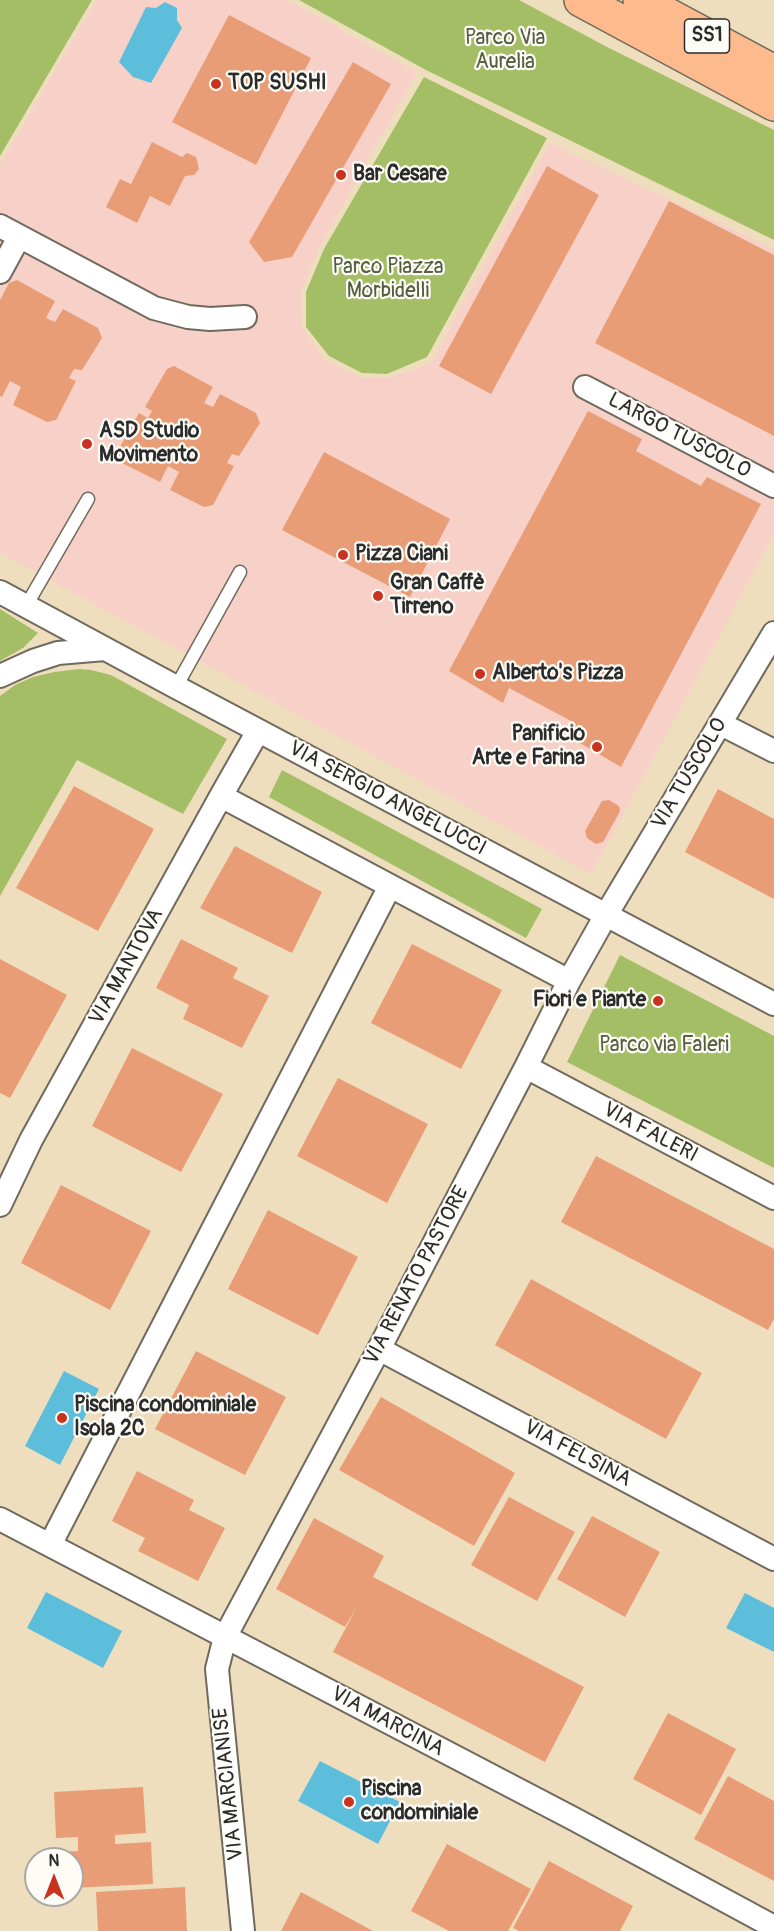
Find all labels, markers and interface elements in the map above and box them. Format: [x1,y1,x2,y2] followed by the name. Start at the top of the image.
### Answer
[684,19,730,53] road number: SS1
[465,26,545,76] park label: Parco Via Aurelia
[228,71,327,97] place label: TOP SUSHI
[209,77,223,91] marker: TOP SUSHI
[353,162,447,188] place label: Bar Cesare
[334,168,348,182] marker: Bar Cesare
[332,255,444,305] park label: Parco Piazza Morbidelli
[603,388,755,484] street label: LARGO TUSCOLO
[99,419,199,469] place label: ASD Studio Movimento
[80,437,94,451] marker: ASD Studio Movimento
[355,542,448,568] place label: Pizza Ciani
[336,548,350,562] marker: Pizza Ciani
[390,571,485,621] place label: Gran Caffè Tirreno
[371,589,385,603] marker: Gran Caffè Tirreno
[492,661,624,687] place label: Alberto's Pizza
[473,667,487,681] marker: Alberto's Pizza
[647,714,733,834] street label: VIA TUSCOLO
[472,722,585,772] place label: Panificio Arte e Farina
[284,736,490,862] street label: VIA SERGIO ANGELUCCI
[590,740,604,754] marker: Panificio Arte e Farina
[85,904,169,1030] street label: VIA MANTOVA
[533,988,646,1014] place label: Fiori e Piante
[651,994,665,1008] marker: Fiori e Piante
[599,1033,729,1059] park label: Parco via Faleri
[598,1098,702,1168] street label: VIA FALERI
[359,1182,475,1370] street label: VIA RENATO PASTORE
[74,1393,256,1443] place label: Piscina condominiale Isola 2C
[55,1411,69,1425] marker: Piscina condominiale Isola 2C
[519,1415,635,1493] street label: VIA FELSINA
[326,1682,448,1762] street label: VIA MARCINA
[208,1706,250,1862] street label: VIA MARCIANISE
[361,1777,478,1827] place label: Piscina condominiale
[342,1795,356,1809] marker: Piscina condominiale
[24,1847,84,1907] north arrow
[49,1851,59,1871] text: N

